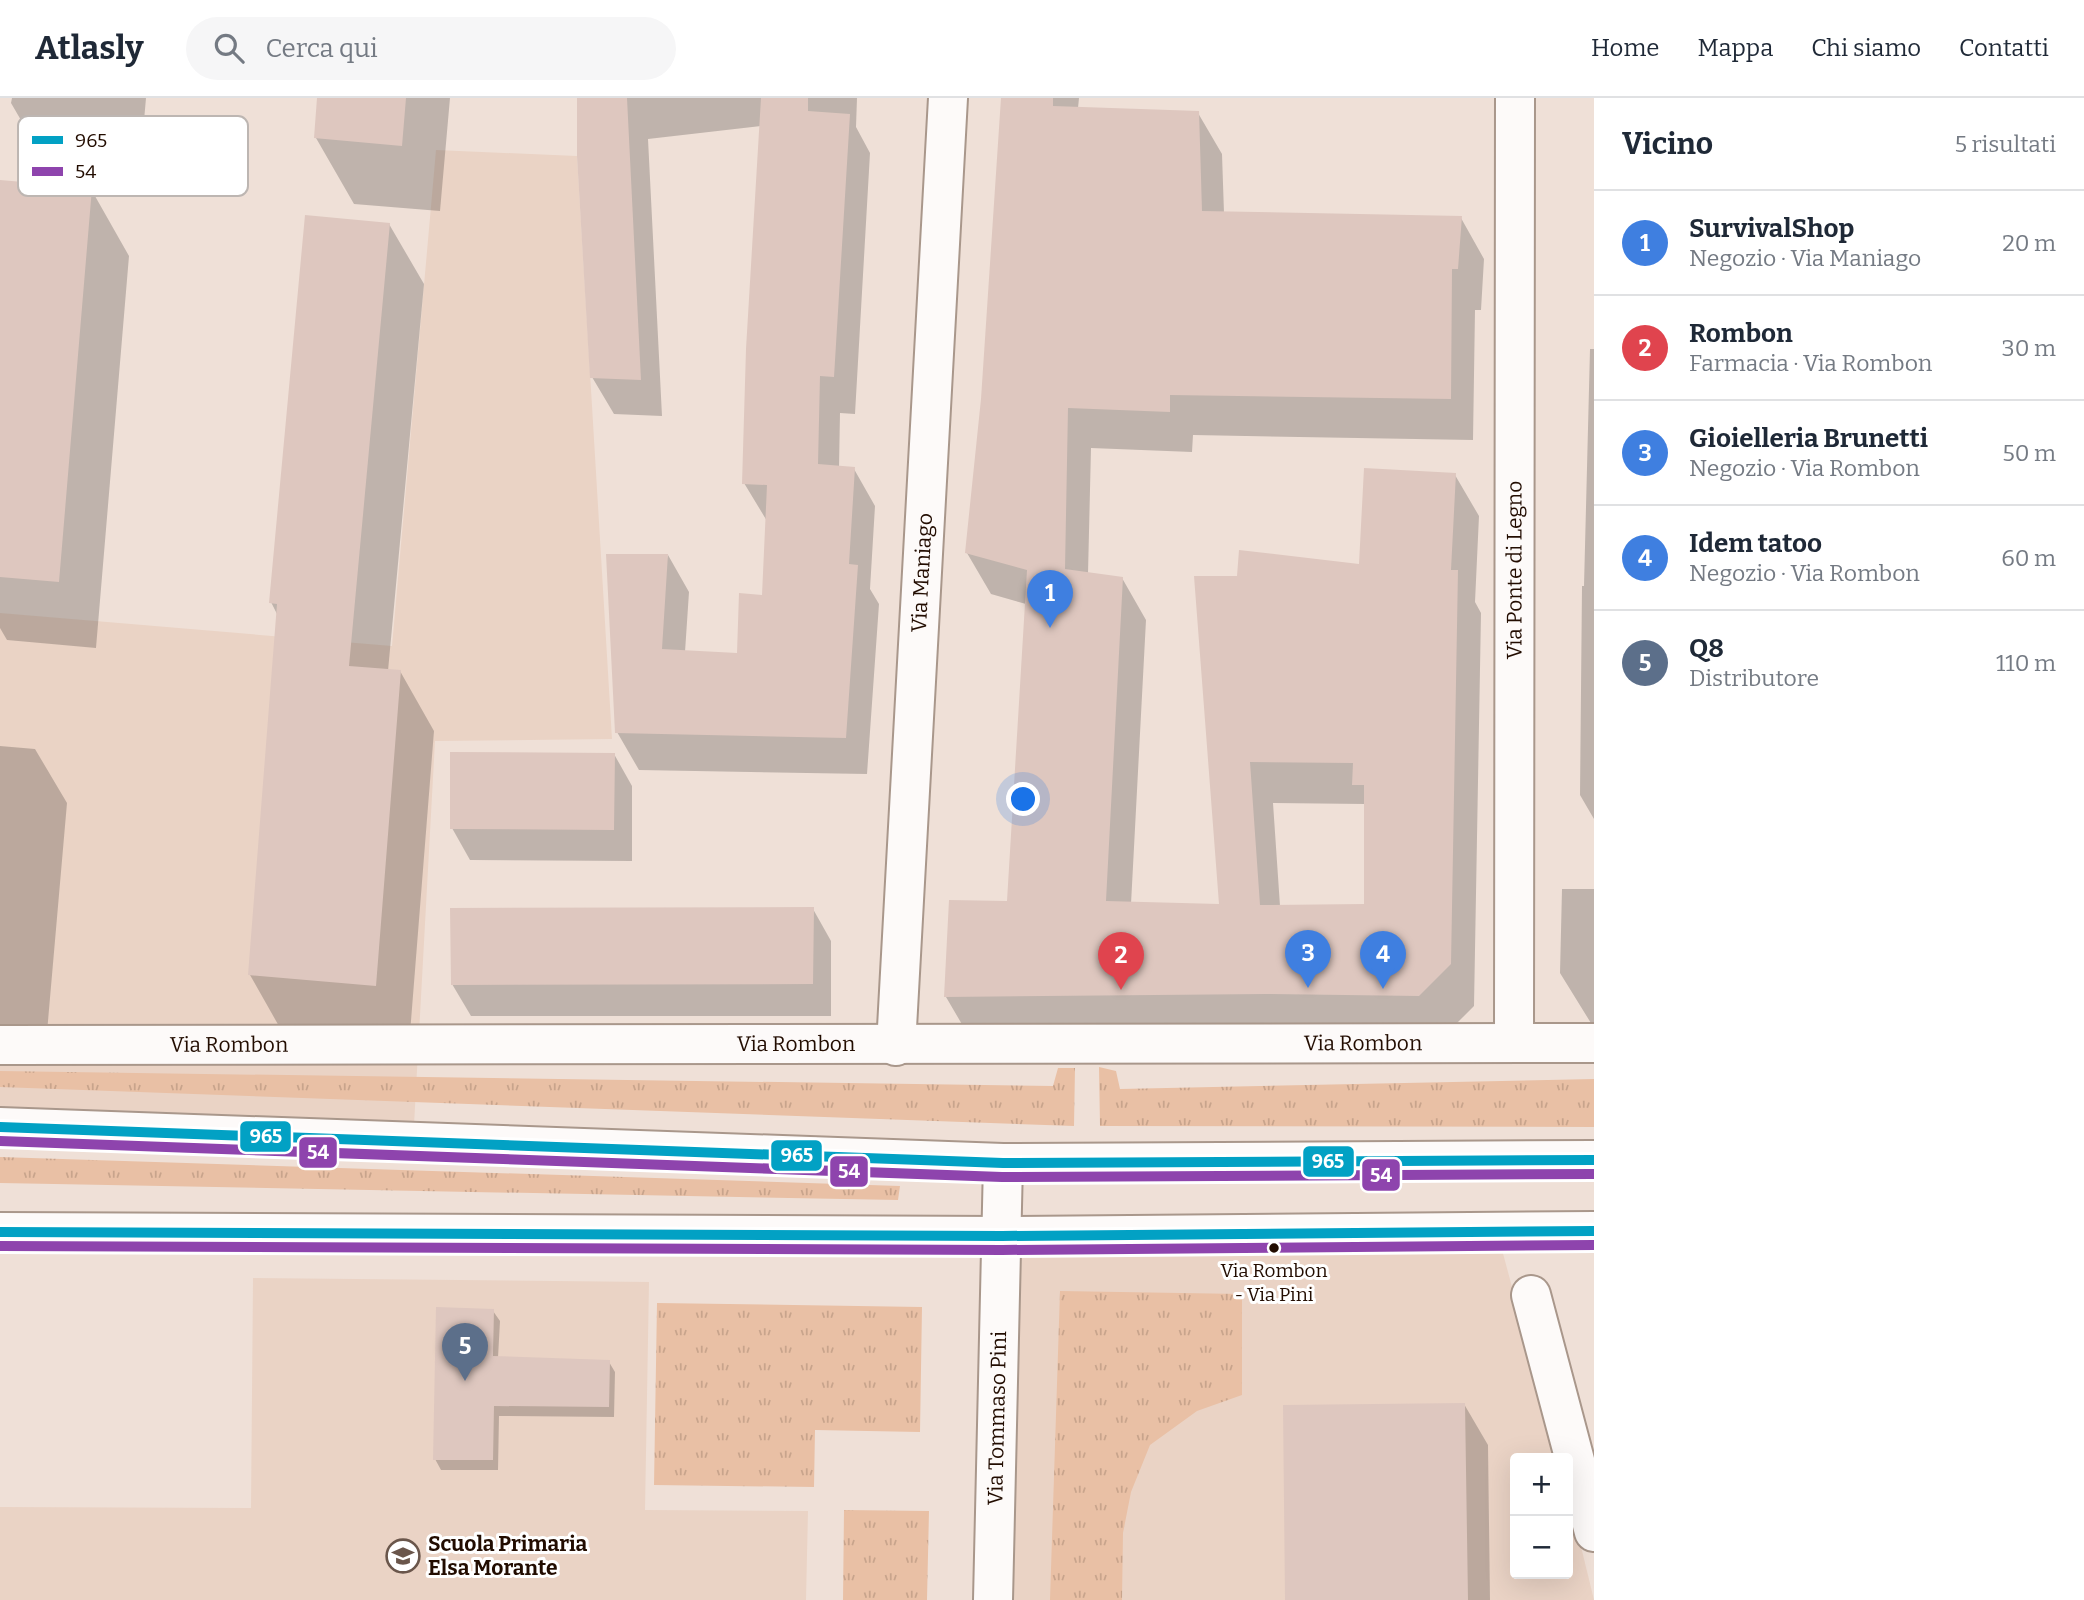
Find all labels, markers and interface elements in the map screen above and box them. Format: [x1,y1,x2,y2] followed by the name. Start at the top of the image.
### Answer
[186,17,676,80] search box
[35,28,144,68] text: Atlasly
[210,29,248,67] icon: search
[266,33,378,64] text: Cerca qui
[1591,34,1659,62] text: Home
[1697,34,1773,62] text: Mappa
[1811,34,1921,62] text: Chi siamo
[1959,34,2049,62] text: Contatti
[18,116,248,196] legend
[1622,126,1713,162] text: Vicino
[75,129,107,152] text: 965
[1955,130,2056,158] text: 5 risultati
[75,160,96,183] text: 54
[1689,213,1854,244] text: SurvivalShop
[1640,229,1650,257] text: 1
[2002,229,2056,257] text: 20 m
[1689,244,1921,272] text: Negozio · Via Maniago
[1689,318,1793,349] text: Rombon
[1639,334,1651,362] text: 2
[2002,334,2056,362] text: 30 m
[1689,349,1932,377] text: Farmacia · Via Rombon
[1689,423,1928,454] text: Gioielleria Brunetti
[1638,439,1652,467] text: 3
[2002,439,2056,467] text: 50 m
[1689,454,1920,482] text: Negozio · Via Rombon
[1501,481,1528,659] street label: Via Ponte di Legno
[906,512,938,633] street label: Via Maniago
[1689,528,1822,559] text: Idem tatoo
[1638,544,1652,572] text: 4
[2001,544,2056,572] text: 60 m
[1689,559,1920,587] text: Negozio · Via Rombon
[1027,570,1073,628] pin: 1
[1689,633,1724,664] text: Q8
[1639,649,1651,677] text: 5
[1996,649,2056,677] text: 110 m
[1689,664,1819,692] text: Distributore
[1006,782,1040,816] your location
[1285,930,1331,988] pin: 3
[1360,931,1406,989] pin: 4
[1098,932,1144,990] pin: 2
[1304,1030,1422,1056] street label: Via Rombon
[737,1031,855,1057] street label: Via Rombon
[170,1032,288,1058] street label: Via Rombon
[239,1120,292,1153] line badge: 965
[250,1125,282,1148] text: 965
[298,1136,338,1169] line badge: 54
[770,1139,823,1172] line badge: 965
[307,1141,329,1164] text: 54
[781,1144,813,1167] text: 965
[1302,1145,1355,1178] line badge: 965
[1312,1150,1344,1173] text: 965
[829,1155,869,1188] line badge: 54
[1361,1158,1401,1192] line badge: 54
[838,1160,860,1183] text: 54
[1370,1164,1392,1187] text: 54
[1267,1241,1281,1255] marker: Via Rombon - Via Pini
[1220,1259,1328,1306] place label: Via Rombon - Via Pini
[442,1323,488,1381] pin: 5
[982,1330,1012,1506] street label: Via Tommaso Pini
[1510,1453,1573,1579] map controls
[1510,1453,1573,1516] button: +
[1510,1516,1573,1579] button: −
[428,1531,588,1581] place label: Scuola Primaria Elsa Morante
[384,1537,422,1575] school or university icon: Scuola Primaria Elsa Morante

